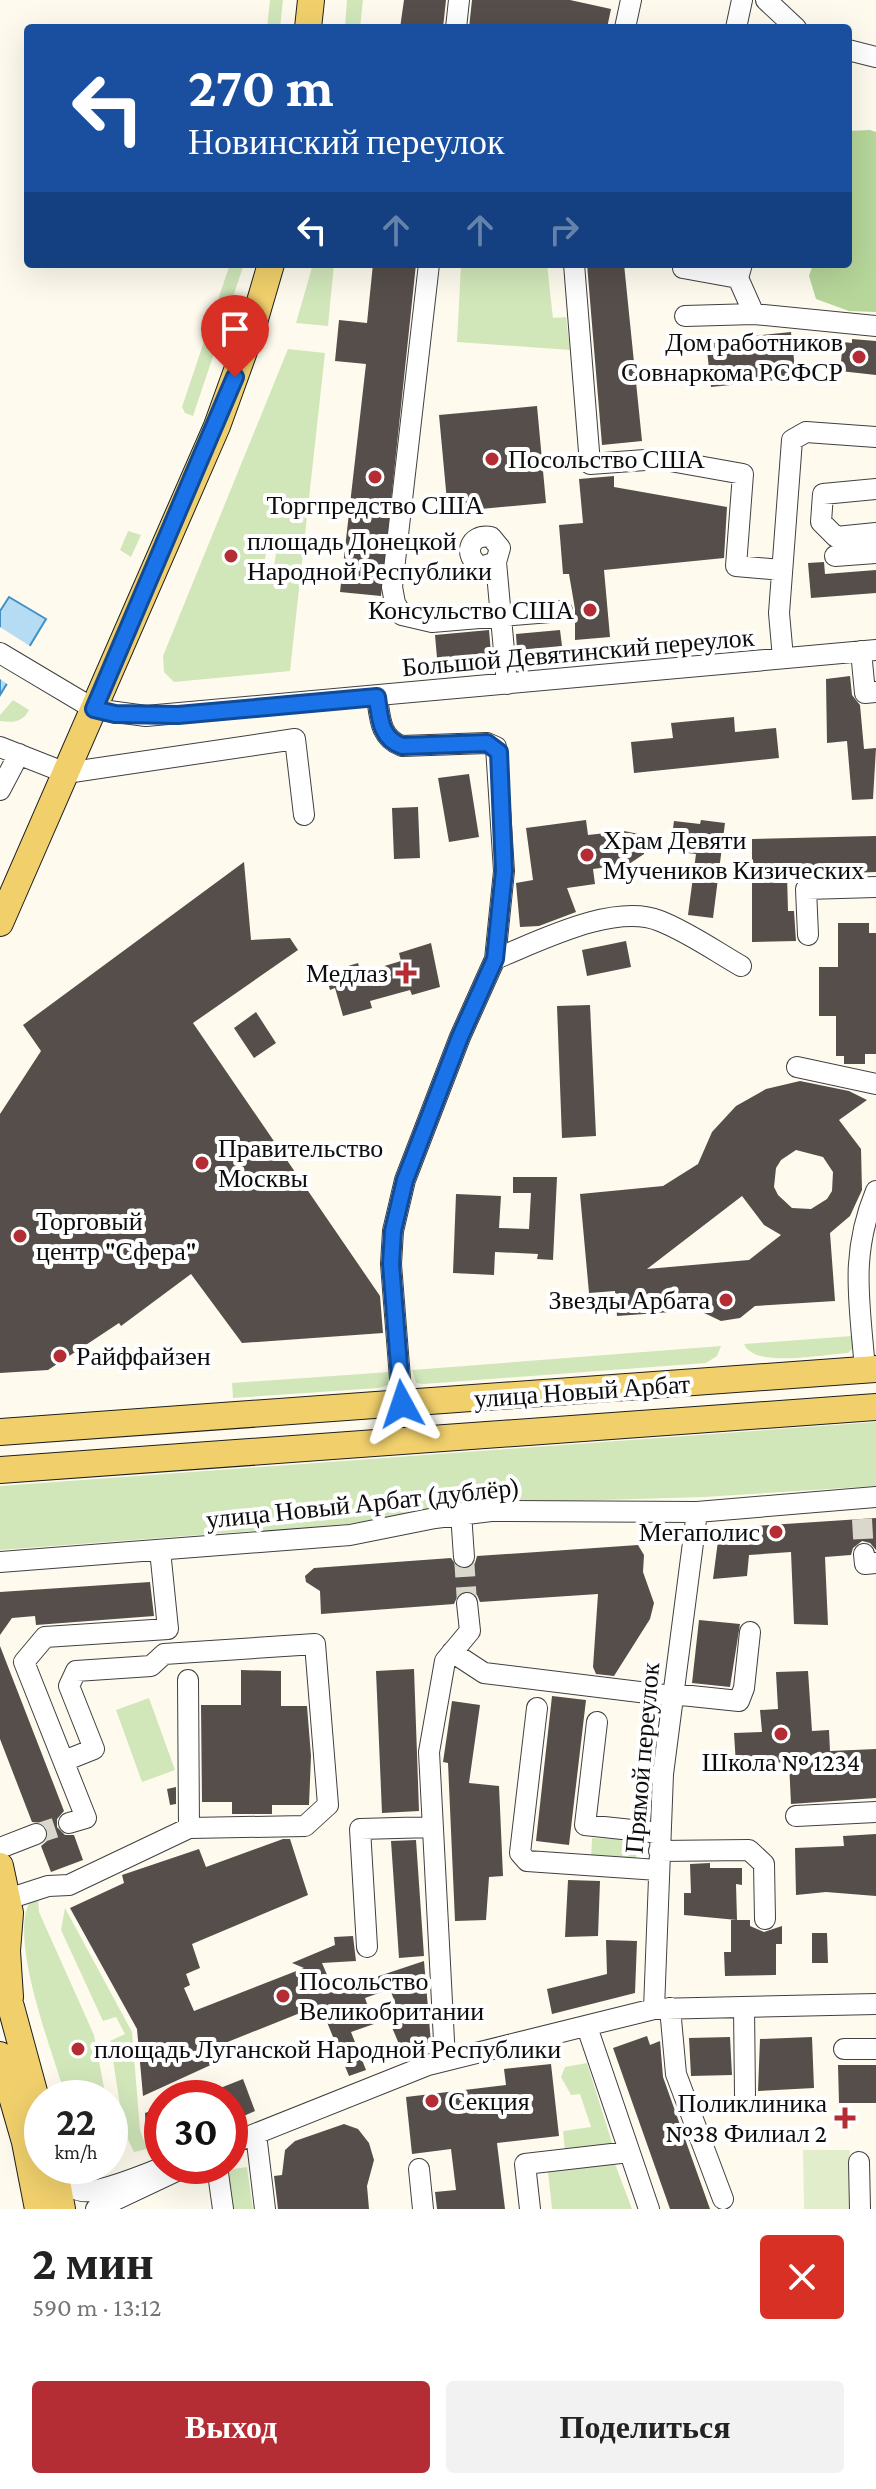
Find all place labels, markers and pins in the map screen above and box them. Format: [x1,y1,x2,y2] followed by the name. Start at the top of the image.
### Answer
[201,295,269,377] pin
[621,328,843,387] place label: Дом работников Совнаркома РСФСР
[850,348,868,366] marker: Дом работников Совнаркома РСФСР
[508,445,705,474] place label: Посольство США
[483,450,501,468] marker: Посольство США
[366,468,384,486] marker: Торгпредство США
[266,491,484,520] place label: Торгпредство США
[247,527,492,586] place label: площадь Донецкой Народной Республики
[222,547,240,565] marker: площадь Донецкой Народной Республики
[368,596,574,625] place label: Консульство США
[581,601,599,619] marker: Консульство США
[603,826,864,885] place label: Храм Девяти Мучеников Кизических
[578,846,596,864] marker: Храм Девяти Мучеников Кизических
[306,959,388,988] place label: Медлаз
[395,962,417,984] marker: Медлаз
[218,1134,383,1193] place label: Правительство Москвы
[193,1154,211,1172] marker: Правительство Москвы
[36,1207,196,1266] place label: Торговый центр "Сфера"
[11,1227,29,1245] marker: Торговый центр "Сфера"
[549,1286,710,1315] place label: Звезды Арбата
[717,1291,735,1309] marker: Звезды Арбата
[76,1342,211,1371] place label: Райффайзен
[51,1347,69,1365] marker: Райффайзен
[639,1518,760,1547] place label: Мегаполис
[767,1523,785,1541] marker: Мегаполис
[772,1725,790,1743] marker: Школа № 1234
[702,1748,860,1777] place label: Школа № 1234
[299,1967,484,2026] place label: Посольство Великобритании
[274,1987,292,2005] marker: Посольство Великобритании
[94,2035,561,2064] place label: площадь Луганской Народной Республики
[69,2040,87,2058] marker: площадь Луганской Народной Республики
[448,2087,530,2116] place label: Секция
[666,2089,827,2148] place label: Поликлиника №38 Филиал 2
[423,2092,441,2110] marker: Секция
[834,2107,856,2129] marker: Поликлиника №38 Филиал 2

